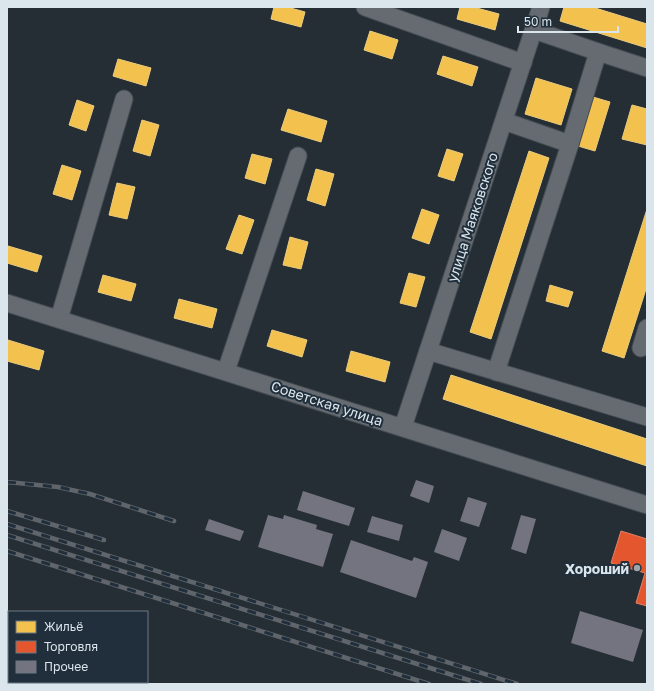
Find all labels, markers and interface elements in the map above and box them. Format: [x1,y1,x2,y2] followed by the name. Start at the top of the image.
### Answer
[518,8,618,34] scale bar
[524,14,552,29] text: 50 m
[443,150,501,284] street label: улица Маяковского
[269,377,385,429] street label: Советская улица
[565,560,629,577] place label: Хороший
[632,563,642,573] marker: Хороший
[8,611,148,683] legend
[44,619,83,634] text: Жильё
[44,639,98,654] text: Торговля
[44,659,88,674] text: Прочее

